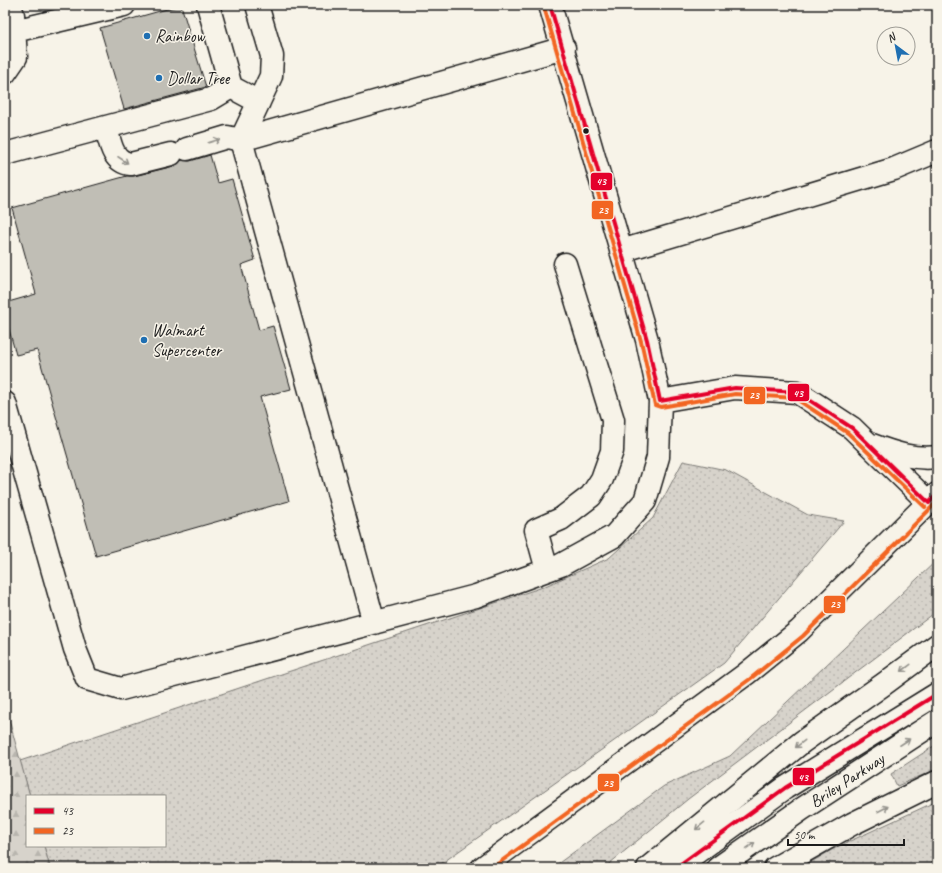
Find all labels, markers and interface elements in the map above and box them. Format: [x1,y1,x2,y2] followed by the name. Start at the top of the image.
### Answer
[155,26,206,47] place label: Rainbow
[876,26,916,66] north arrow
[884,29,899,45] text: N
[142,31,152,41] marker: Rainbow
[167,68,231,89] place label: Dollar Tree
[154,73,164,83] marker: Dollar Tree
[581,126,591,136] unlabelled marker
[207,137,220,144] one-way arrow
[117,156,128,164] one-way arrow
[590,172,613,191] line badge: 43
[596,174,607,188] text: 43
[591,200,614,220] line badge: 23
[598,203,609,217] text: 23
[152,320,223,361] place label: Walmart Supercenter
[139,335,149,345] marker: Walmart Supercenter
[787,383,810,402] line badge: 43
[743,386,766,405] line badge: 23
[793,386,804,400] text: 43
[749,388,760,402] text: 23
[823,595,846,614] line badge: 23
[830,597,841,611] text: 23
[900,664,911,672] one-way arrow
[899,738,910,746] one-way arrow
[795,739,806,748] one-way arrow
[805,747,889,812] street label: Briley Parkway
[792,767,815,786] line badge: 43
[798,770,809,784] text: 43
[597,773,620,792] line badge: 23
[603,776,614,790] text: 23
[26,795,166,847] legend
[62,803,74,819] text: 43
[877,804,889,812] one-way arrow
[788,821,904,847] scale bar
[694,822,705,831] one-way arrow
[62,823,74,839] text: 23
[794,827,816,843] text: 50 m
[745,841,756,850] one-way arrow

